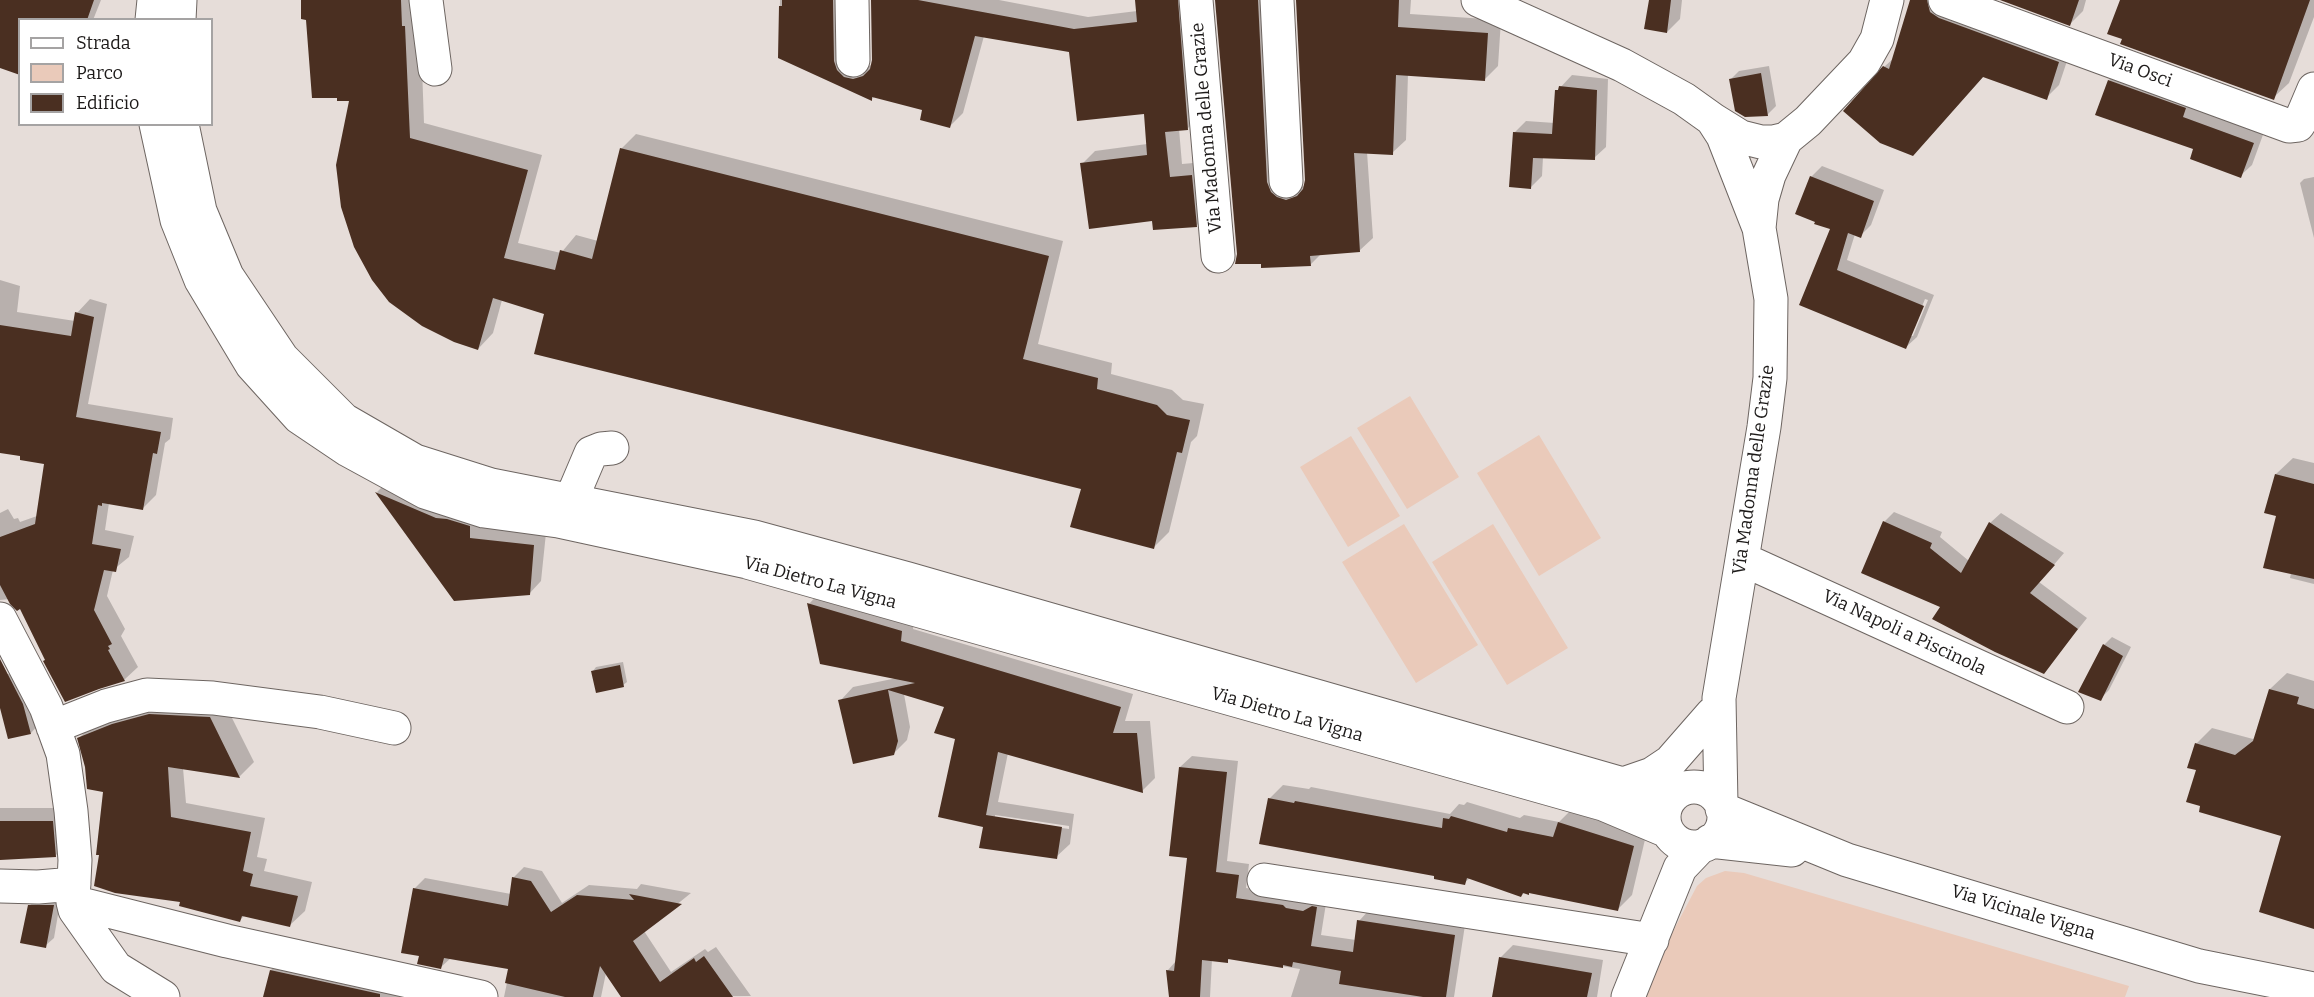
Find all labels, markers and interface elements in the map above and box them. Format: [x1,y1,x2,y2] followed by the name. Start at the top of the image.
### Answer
[18,18,213,126] legend
[1187,22,1227,234] street label: Via Madonna delle Grazie
[76,32,131,54] text: Strada
[2105,49,2175,93] street label: Via Osci
[76,62,123,84] text: Parco
[76,92,139,114] text: Edificio
[1729,364,1779,576] street label: Via Madonna delle Grazie
[741,552,899,614] street label: Via Dietro La Vigna
[1819,586,1989,680] street label: Via Napoli a Piscinola
[1208,683,1366,747] street label: Via Dietro La Vigna
[1948,881,2098,945] street label: Via Vicinale Vigna

